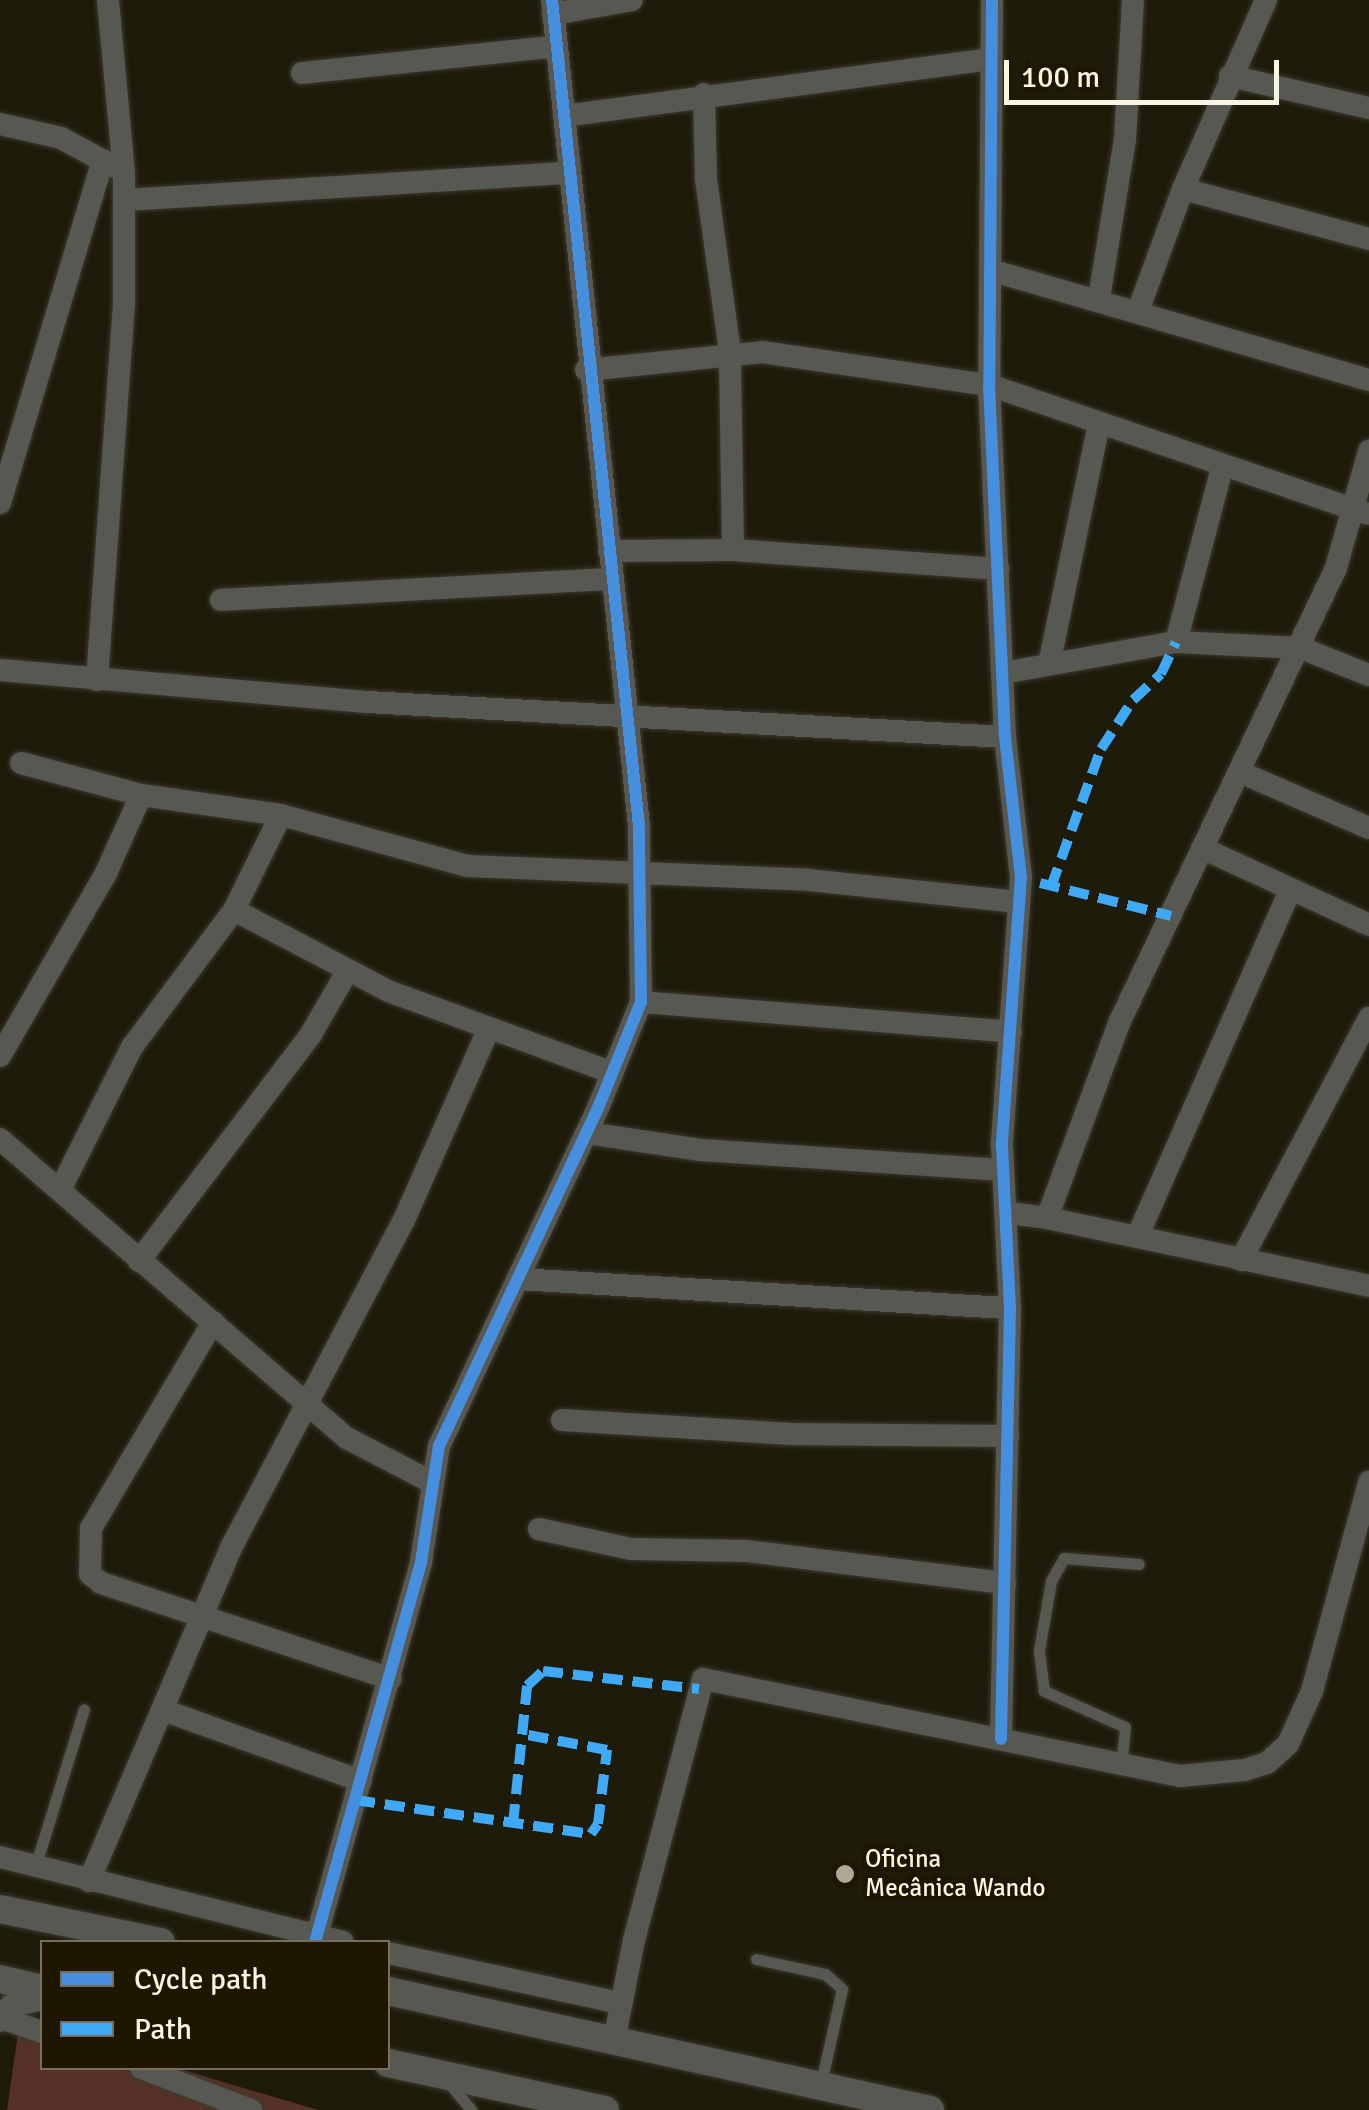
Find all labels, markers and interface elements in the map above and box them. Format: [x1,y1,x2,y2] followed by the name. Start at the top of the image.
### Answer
[1009,40,1284,102] scale bar
[1021,59,1100,96] text: 100 m
[865,1845,1045,1904] place label: Oficina Mecânica Wando
[834,1863,856,1885] marker: Oficina Mecânica Wando
[40,1940,390,2070] legend
[134,1961,268,1998] text: Cycle path
[134,2011,192,2048] text: Path

